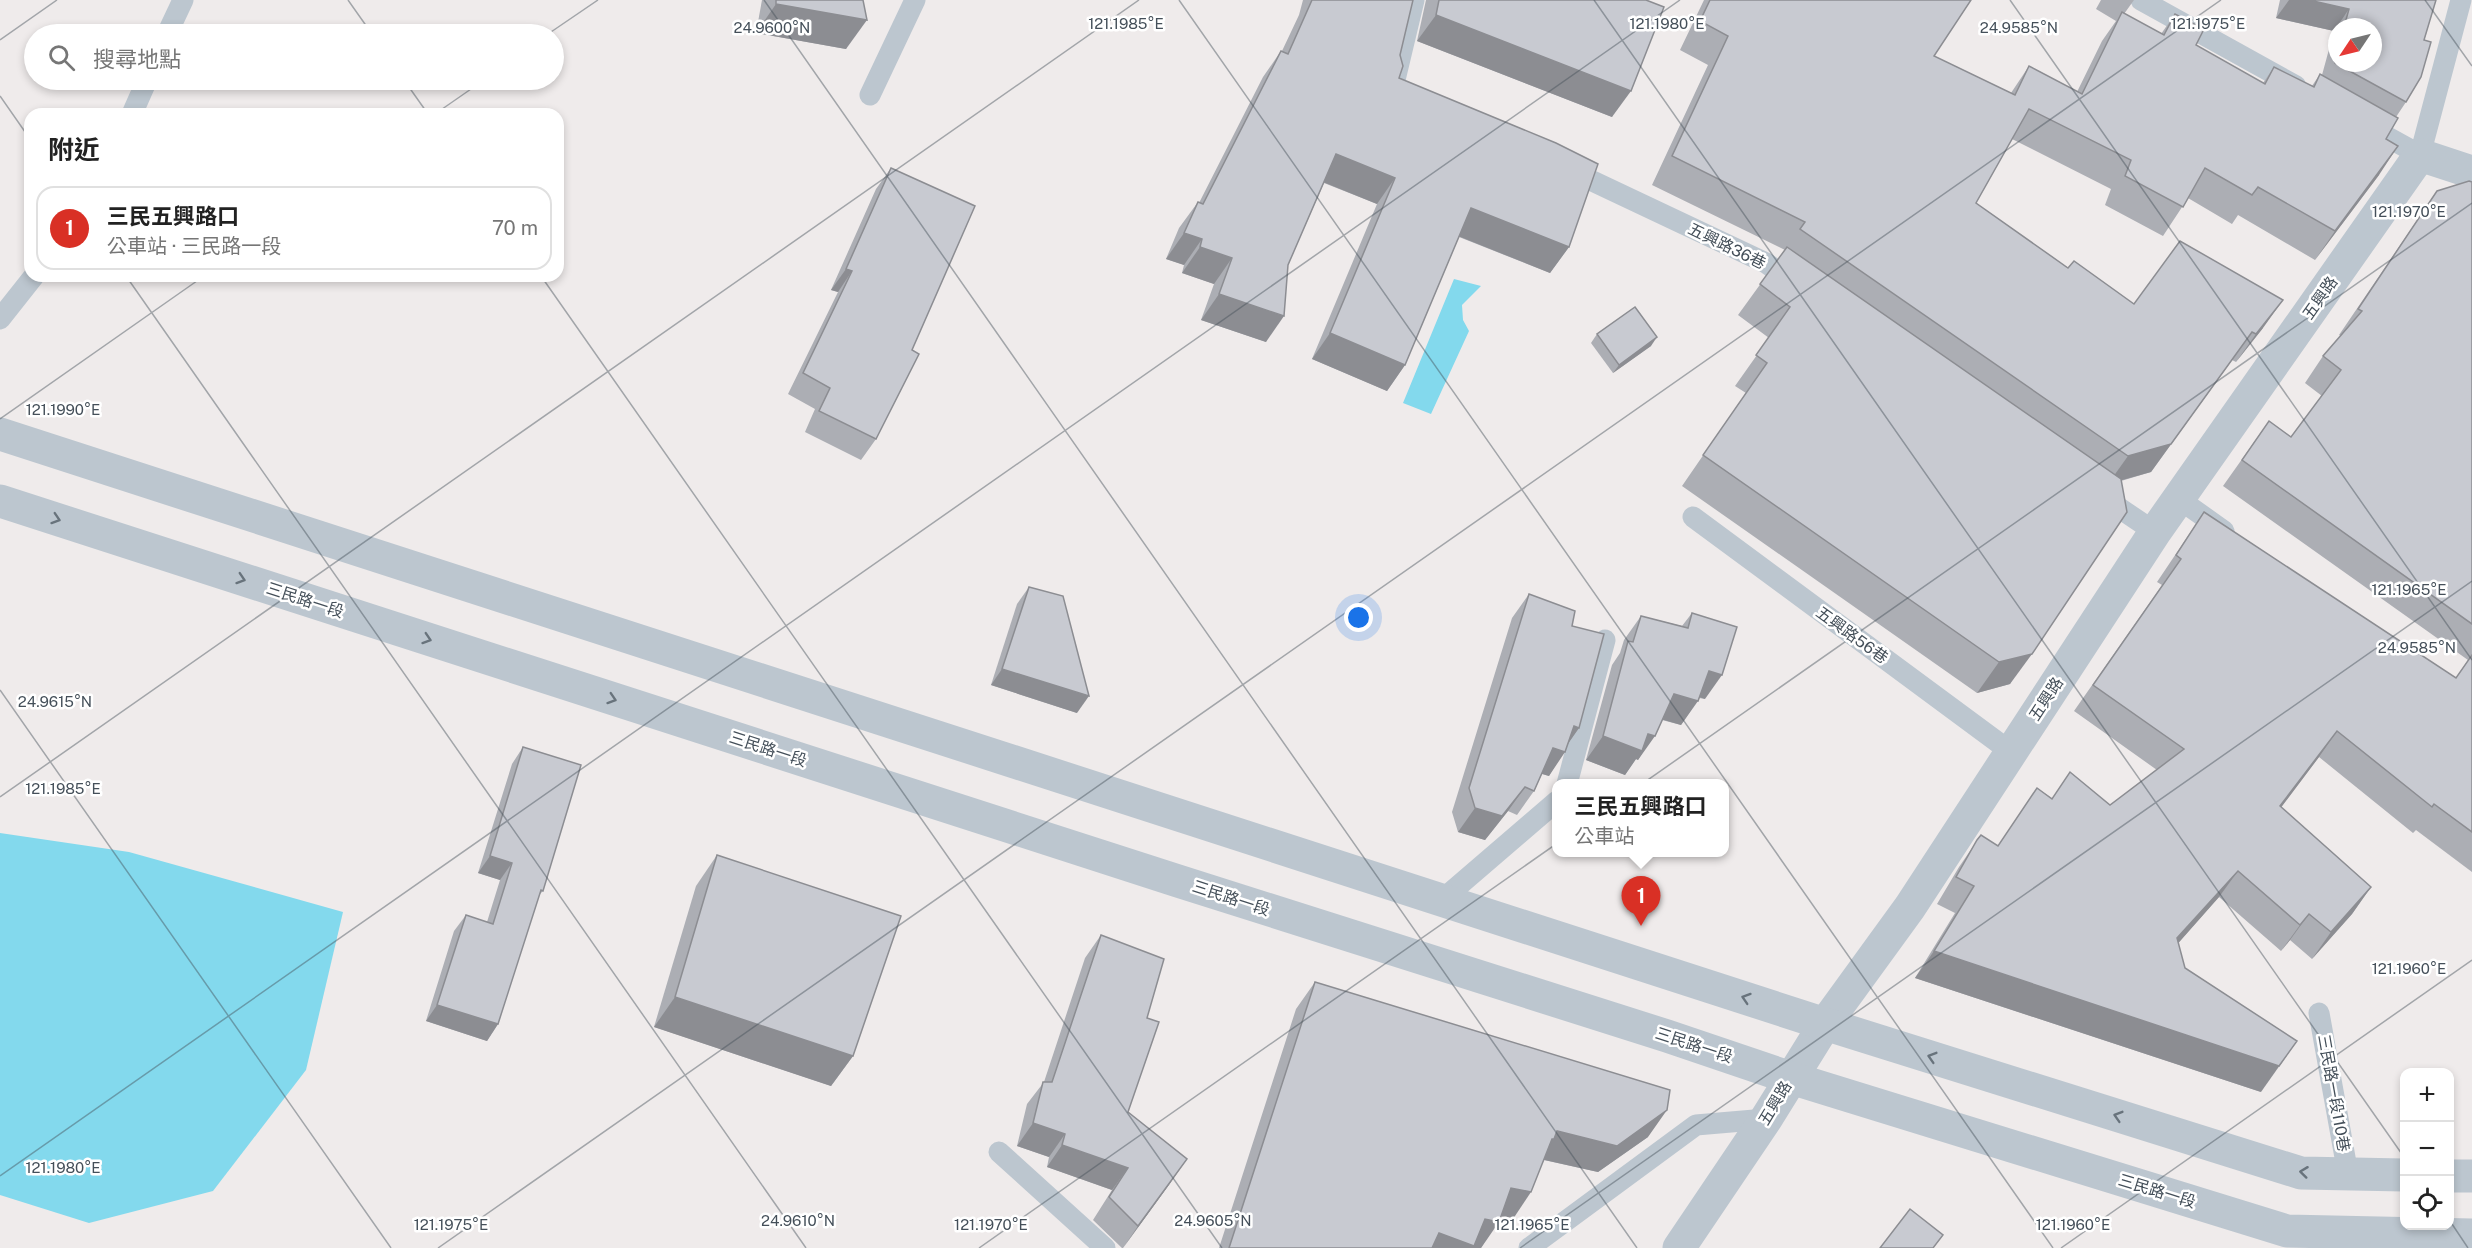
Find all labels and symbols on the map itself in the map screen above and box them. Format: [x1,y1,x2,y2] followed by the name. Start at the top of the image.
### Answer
[1088,15,1164,32] text: 121.1985°E
[1630,15,1704,32] text: 121.1980°E
[2171,15,2245,32] text: 121.1975°E
[2328,18,2382,72] north arrow
[734,19,810,36] text: 24.9600°N
[1980,19,2058,36] text: 24.9585°N
[2372,203,2446,220] text: 121.1970°E
[1685,219,1769,273] street label: 五興路36巷
[2298,273,2342,323] street label: 五興路
[26,401,100,418] text: 121.1990°E
[50,512,61,524] one-way arrow
[235,572,246,584] one-way arrow
[264,579,346,621] street label: 三民路一段
[2371,581,2447,598] text: 121.1965°E
[1344,603,1373,632] your location
[1812,603,1892,667] street label: 五興路56巷
[421,632,432,644] one-way arrow
[2378,639,2456,656] text: 24.9585°N
[2025,674,2067,724] street label: 五興路
[606,691,617,704] one-way arrow
[18,693,92,710] text: 24.9615°N
[727,728,809,770] street label: 三民路一段
[25,780,101,797] text: 121.1985°E
[1622,876,1660,926] pin: 1
[1190,877,1272,919] street label: 三民路一段
[2372,960,2446,977] text: 121.1960°E
[1741,993,1752,1006] one-way arrow
[1653,1024,1735,1066] street label: 三民路一段
[2314,1033,2354,1153] street label: 三民路一段110巷
[1927,1052,1938,1064] one-way arrow
[1754,1078,1796,1128] street label: 五興路
[2113,1110,2124,1123] one-way arrow
[26,1159,100,1176] text: 121.1980°E
[2300,1166,2309,1179] one-way arrow
[2116,1170,2198,1212] street label: 三民路一段
[761,1212,835,1229] text: 24.9610°N
[1174,1212,1252,1229] text: 24.9605°N
[414,1216,488,1233] text: 121.1975°E
[954,1216,1028,1233] text: 121.1970°E
[1494,1216,1570,1233] text: 121.1965°E
[2036,1216,2110,1233] text: 121.1960°E

